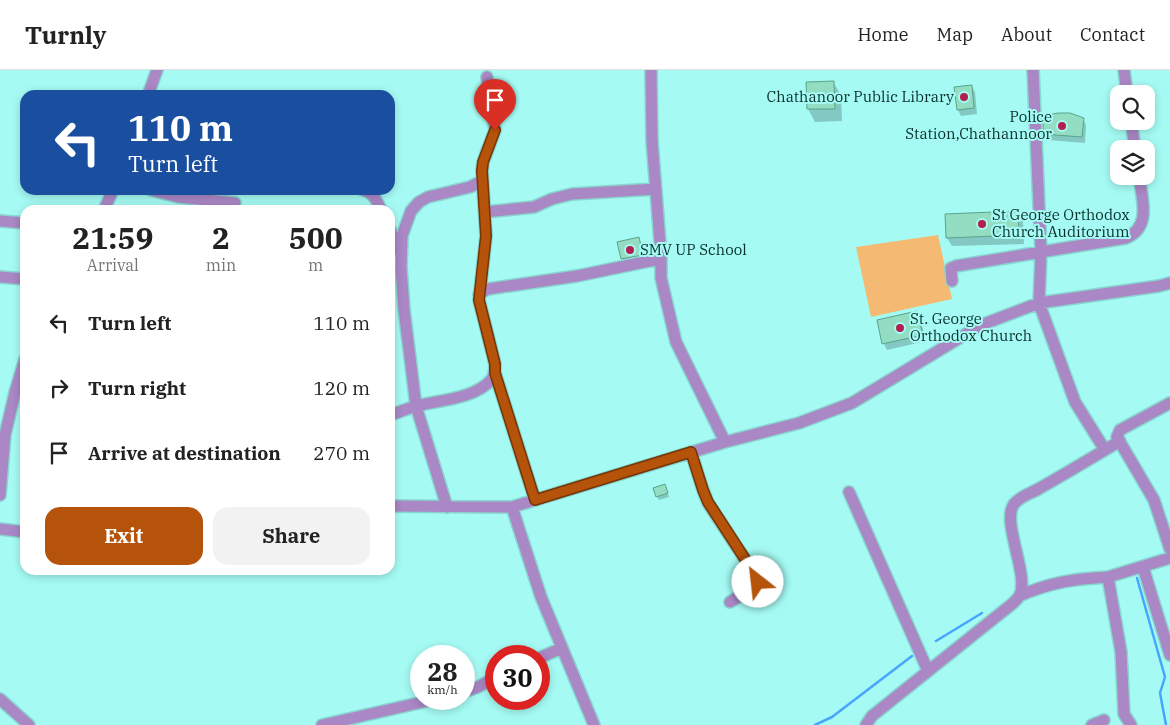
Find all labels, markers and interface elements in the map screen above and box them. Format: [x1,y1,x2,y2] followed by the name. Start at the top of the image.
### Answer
[25,19,107,51] text: Turnly
[857,23,909,46] text: Home
[937,23,973,46] text: Map
[1001,23,1052,46] text: About
[1080,23,1145,46] text: Contact
[474,79,516,130] pin
[1110,85,1155,185] map controls
[1110,85,1155,130] button: search
[481,86,509,114] icon: arrive
[767,87,954,106] place label: Chathanoor Public Library
[958,91,970,103] marker: Chathanoor Public Library
[128,105,233,151] text: 110 m
[905,107,1052,143] place label: Police Station,Chathannoor
[45,110,110,175] icon: left
[1056,120,1068,132] marker: Police Station,Chathannoor
[1110,140,1155,185] button: layers
[128,149,218,178] text: Turn left
[992,205,1130,241] place label: St George Orthodox Church Auditorium
[72,218,153,257] text: 21:59
[212,218,230,257] text: 2
[289,218,343,257] text: 500
[976,218,988,230] marker: St George Orthodox Church Auditorium
[640,240,747,259] place label: SMV UP School
[624,244,636,256] marker: SMV UP School
[87,255,139,275] text: Arrival
[206,255,236,275] text: min
[308,255,323,275] text: m
[45,309,73,337] icon: left
[910,309,1032,345] place label: St. George Orthodox Church
[88,311,171,335] text: Turn left
[313,311,370,335] text: 110 m
[894,322,906,334] marker: St. George Orthodox Church
[45,374,73,402] icon: right
[88,376,186,400] text: Turn right
[313,376,370,400] text: 120 m
[45,439,73,467] icon: arrive
[88,441,281,465] text: Arrive at destination
[313,441,370,465] text: 270 m
[45,507,203,565] button: Exit
[213,507,370,565] button: Share
[731,555,783,607] position arrow
[485,645,550,710] speed limit sign: 30
[427,655,458,688] text: 28
[427,682,458,697] text: km/h

